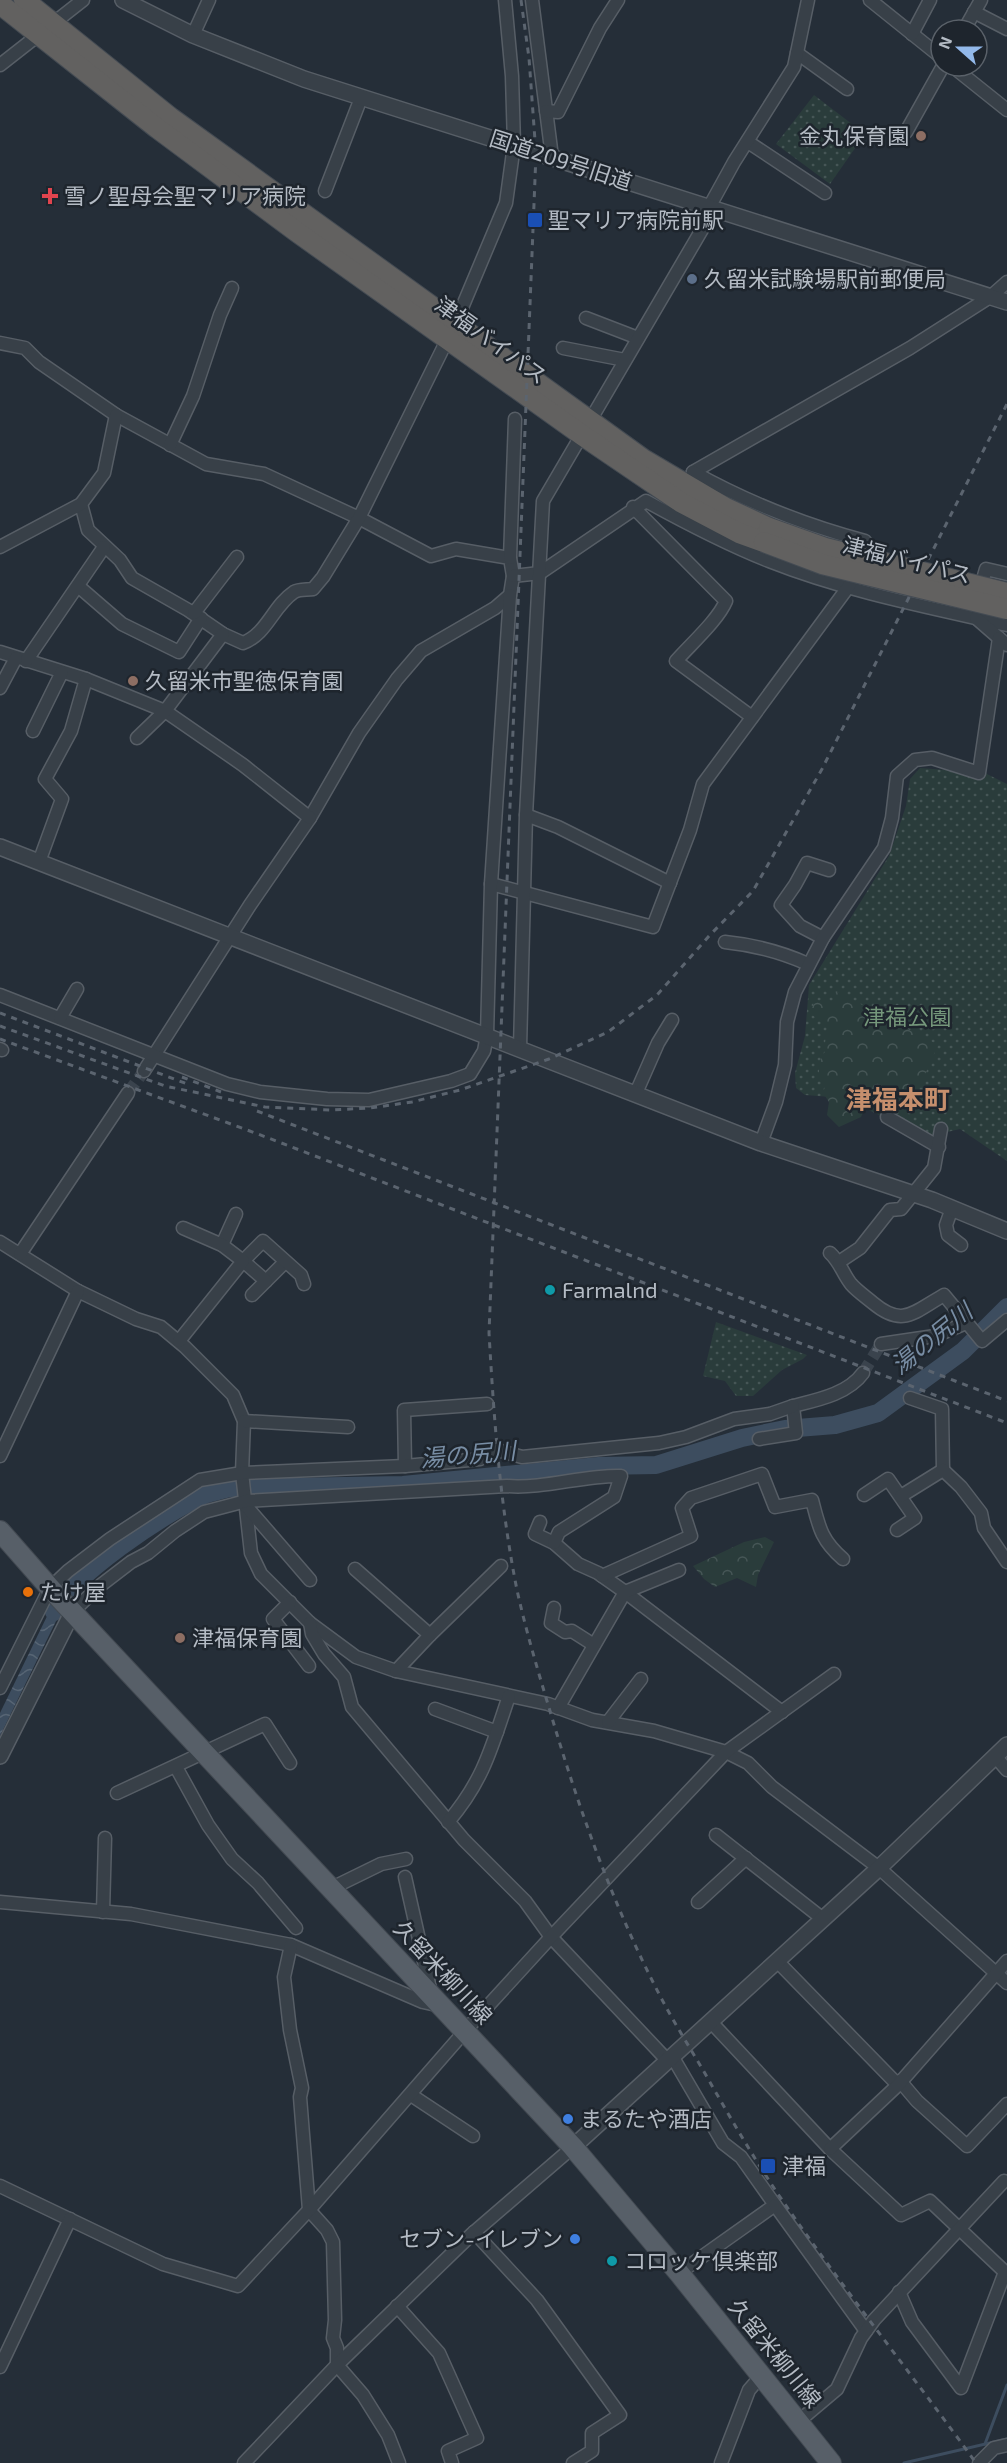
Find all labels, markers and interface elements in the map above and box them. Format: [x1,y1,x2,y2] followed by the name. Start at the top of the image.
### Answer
[929,18,989,78] north arrow
[934,34,955,51] text: N
[799,122,909,148] place label: 金丸保育園
[487,124,636,194] street label: 国道209号旧道
[914,129,928,143] marker: 金丸保育園
[64,182,306,208] place label: 雪ノ聖母会聖マリア病院
[41,187,59,205] marker: 雪ノ聖母会聖マリア病院
[548,206,724,232] place label: 聖マリア病院前駅
[526,211,544,229] marker: 聖マリア病院前駅
[704,265,946,291] place label: 久留米試験場駅前郵便局
[685,272,699,286] marker: 久留米試験場駅前郵便局
[431,290,552,388] street label: 津福バイパス
[840,531,974,588] street label: 津福バイパス
[145,667,343,693] place label: 久留米市聖徳保育園
[126,674,140,688] marker: 久留米市聖徳保育園
[863,1003,951,1029] park label: 津福公園
[846,1083,950,1114] district label: 津福本町
[562,1276,658,1302] place label: Farmalnd
[543,1283,557,1297] marker: Farmalnd
[885,1294,980,1379] water label: 湯の尻川
[419,1435,520,1472] water label: 湯の尻川
[40,1578,106,1604] place label: たけ屋
[21,1585,35,1599] marker: たけ屋
[192,1624,302,1650] place label: 津福保育園
[173,1631,187,1645] marker: 津福保育園
[389,1914,498,2028] street label: 久留米柳川線
[580,2105,712,2131] place label: まるたや酒店
[561,2112,575,2126] marker: まるたや酒店
[782,2152,826,2178] place label: 津福
[759,2157,777,2175] marker: 津福
[399,2225,563,2251] place label: セブン-イレブン
[568,2232,582,2246] marker: セブン-イレブン
[624,2247,778,2273] place label: コロッケ倶楽部
[605,2254,619,2268] marker: コロッケ倶楽部
[724,2293,827,2412] street label: 久留米柳川線

